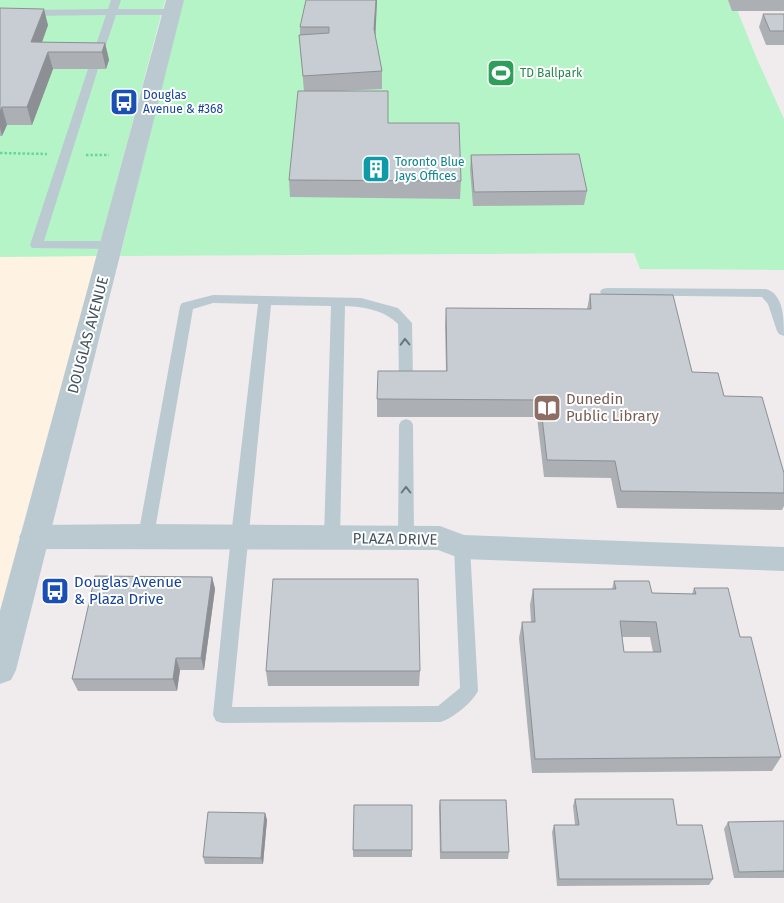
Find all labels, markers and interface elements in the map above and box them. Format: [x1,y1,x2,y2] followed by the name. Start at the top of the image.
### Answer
[486,58,516,88] sports icon: TD Ballpark
[520,66,583,80] place label: TD Ballpark
[109,87,139,117] bus stop icon: Douglas Avenue & #368
[143,88,223,116] place label: Douglas Avenue & #368
[361,154,391,184] building icon: Toronto Blue Jays Offices
[395,155,465,183] place label: Toronto Blue Jays Offices
[64,274,112,396] street label: DOUGLAS AVENUE
[400,338,410,346] one-way arrow
[566,390,660,425] place label: Dunedin Public Library
[532,393,562,423] library icon: Dunedin Public Library
[401,485,411,493] one-way arrow
[352,529,438,549] street label: PLAZA DRIVE
[74,573,182,608] place label: Douglas Avenue & Plaza Drive
[40,576,70,606] bus stop icon: Douglas Avenue & Plaza Drive

